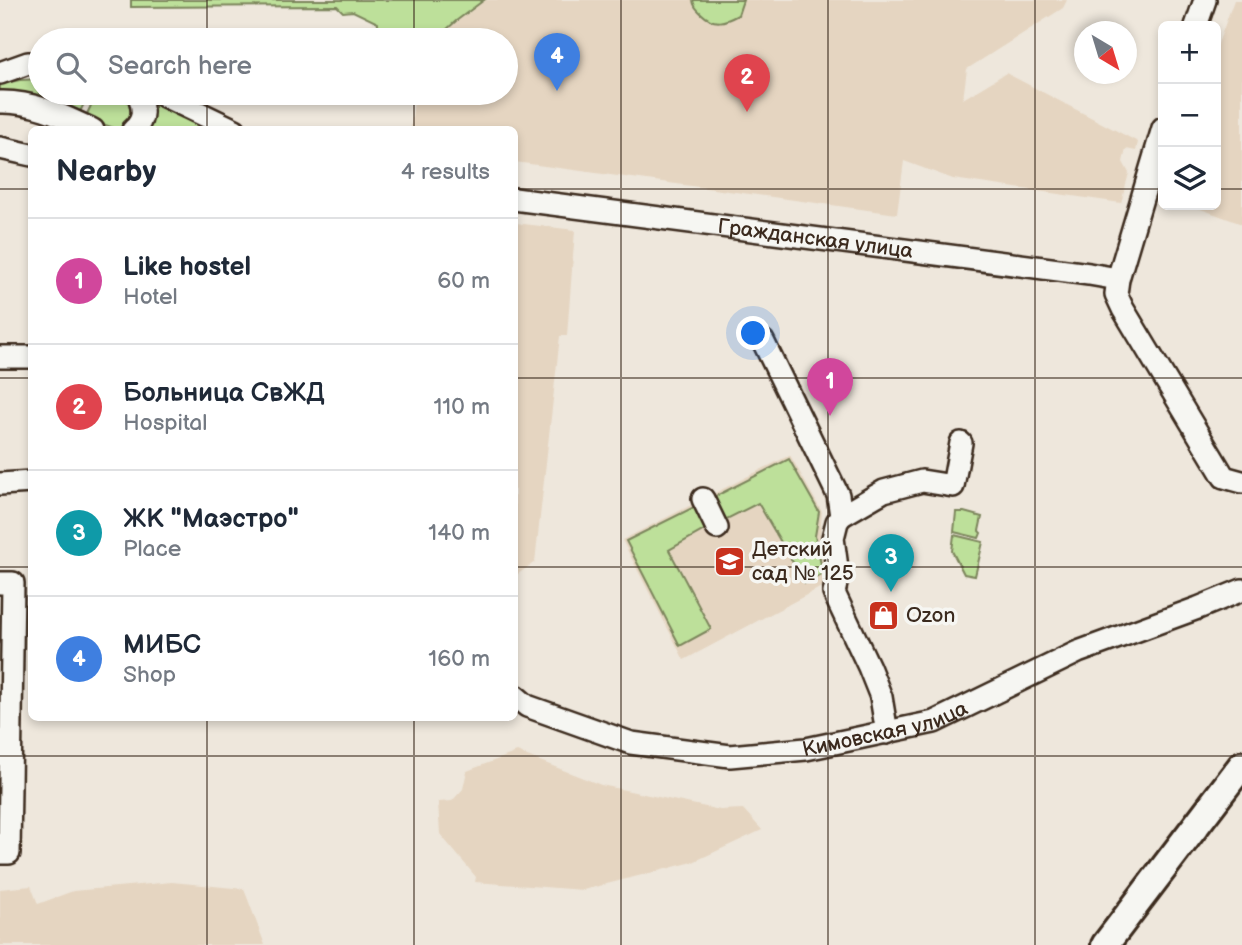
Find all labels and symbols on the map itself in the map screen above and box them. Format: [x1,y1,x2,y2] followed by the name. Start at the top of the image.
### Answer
[1074,21,1137,84] north arrow
[534,33,580,91] pin: 4
[724,54,770,112] pin: 2
[716,213,915,264] street label: Гражданская улица
[736,316,770,350] your location
[807,358,853,416] pin: 1
[868,534,914,592] pin: 3
[752,537,854,586] place label: Детский сад № 125
[712,544,746,578] school or university icon: Детский сад № 125
[866,598,900,632] shop icon: Ozon
[906,603,955,628] place label: Ozon
[800,695,972,762] street label: Кимовская улица

